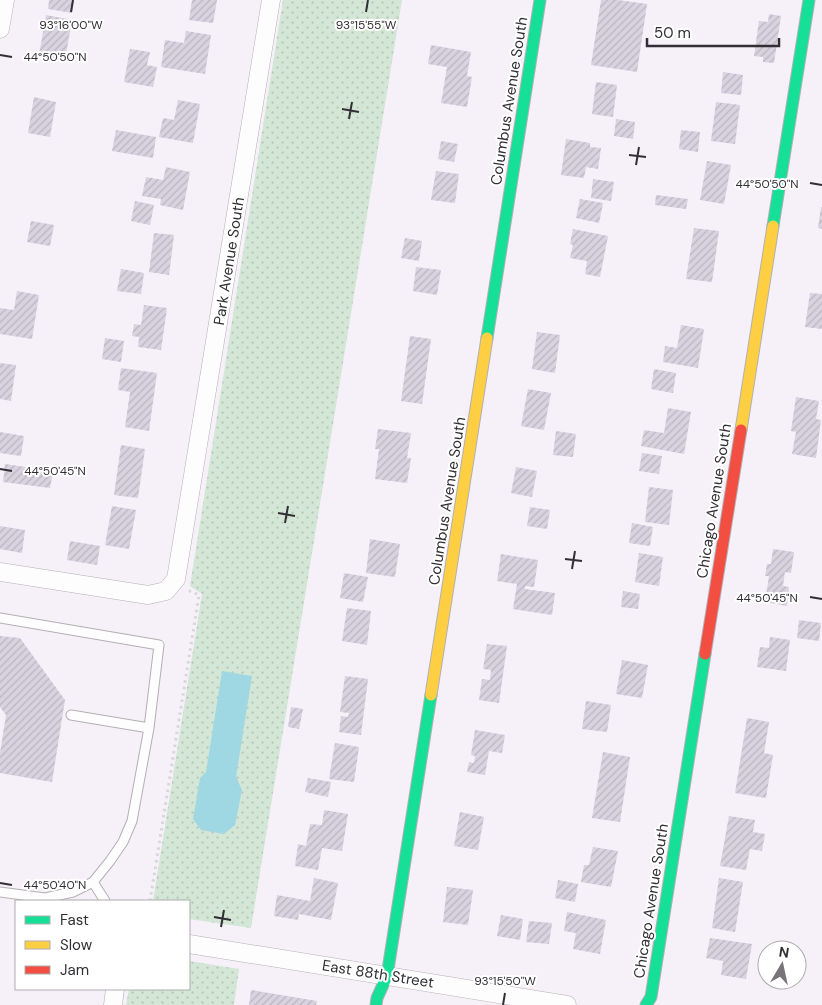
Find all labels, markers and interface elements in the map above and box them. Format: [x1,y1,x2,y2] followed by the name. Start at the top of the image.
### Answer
[486,15,532,187] street label: Columbus Avenue South
[647,15,780,47] scale bar
[39,17,103,33] text: 93°16'00"W
[336,17,397,33] text: 93°15'55"W
[654,23,691,43] text: 50 m
[23,49,87,65] text: 44°50'50"N
[735,176,799,192] text: 44°50'50"N
[209,196,249,326] street label: Park Avenue South
[424,415,470,587] street label: Columbus Avenue South
[692,422,736,580] street label: Chicago Avenue South
[24,463,86,479] text: 44°50'45"N
[736,590,798,606] text: 44°50'45"N
[629,822,673,980] street label: Chicago Avenue South
[24,877,86,893] text: 44°50'40"N
[15,900,190,990] legend
[60,910,89,930] text: Fast
[60,935,93,955] text: Slow
[757,940,807,990] north arrow
[778,942,790,962] text: N
[321,955,435,993] street label: East 88th Street
[60,960,89,980] text: Jam
[474,973,536,989] text: 93°15'50"W

